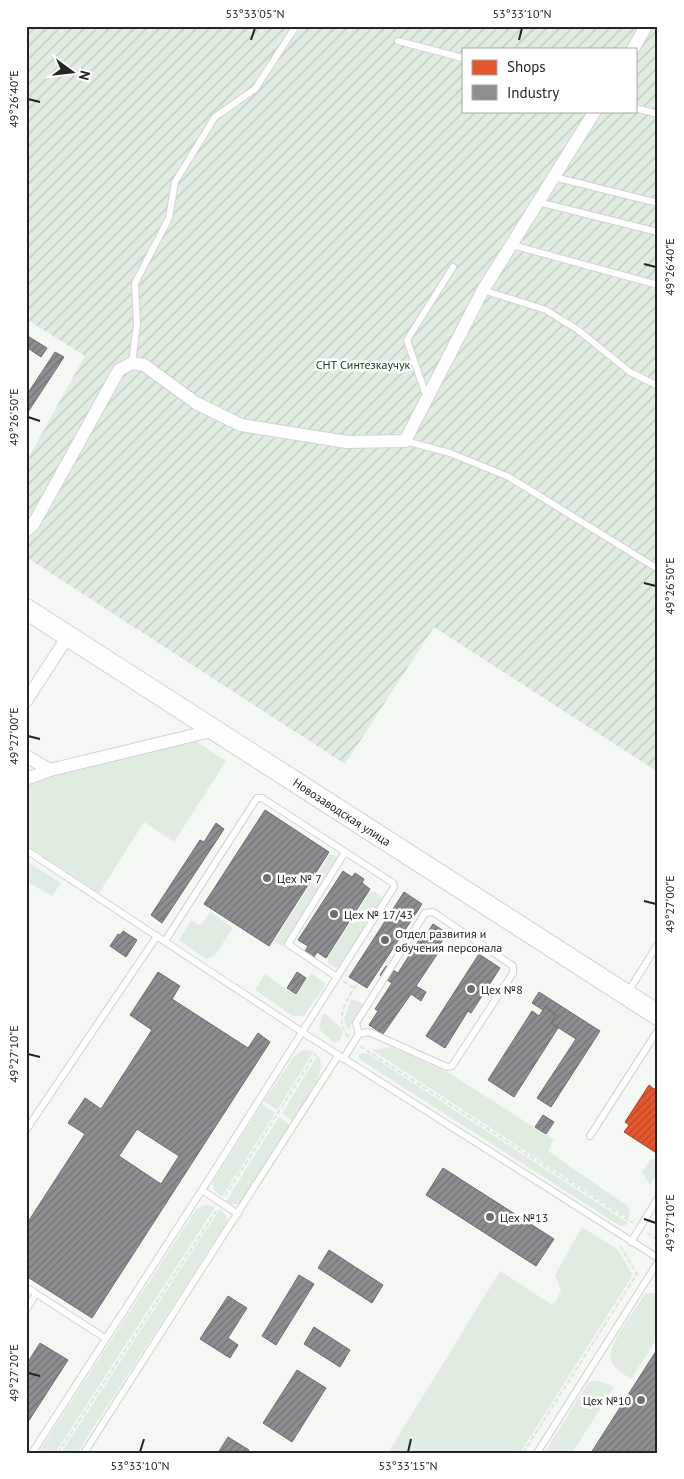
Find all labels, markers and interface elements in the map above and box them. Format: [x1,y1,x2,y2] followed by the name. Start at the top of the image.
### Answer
[225,6,285,21] text: 53°33'05"N
[492,6,552,21] text: 53°33'10"N
[48,48,98,98] north arrow
[462,48,636,112] legend
[507,57,546,76] text: Shops
[75,69,94,82] text: N
[6,70,21,128] text: 49°26'40"E
[507,83,559,102] text: Industry
[662,238,677,296] text: 49°26'40"E
[316,357,411,372] park label: СНТ Синтезкаучук
[6,388,21,446] text: 49°26'50"E
[662,557,677,615] text: 49°26'50"E
[6,707,21,765] text: 49°27'00"E
[290,775,394,849] street label: Новозаводская улица
[277,871,322,886] place label: Цех № 7
[261,872,273,884] marker: Цех № 7
[662,875,677,933] text: 49°27'00"E
[344,907,413,922] place label: Цех № 17/43
[328,908,340,920] marker: Цех № 17/43
[395,926,502,955] place label: Отдел развития и обучения персонала
[379,934,391,946] marker: Отдел развития и обучения персонала
[481,982,523,997] place label: Цех №8
[465,983,477,995] marker: Цех №8
[6,1025,21,1083] text: 49°27'10"E
[662,1194,677,1252] text: 49°27'10"E
[500,1210,548,1225] place label: Цех №13
[484,1211,496,1223] marker: Цех №13
[6,1344,21,1402] text: 49°27'20"E
[583,1393,631,1408] place label: Цех №10
[635,1394,647,1406] marker: Цех №10
[110,1458,170,1473] text: 53°33'10"N
[378,1458,438,1473] text: 53°33'15"N

